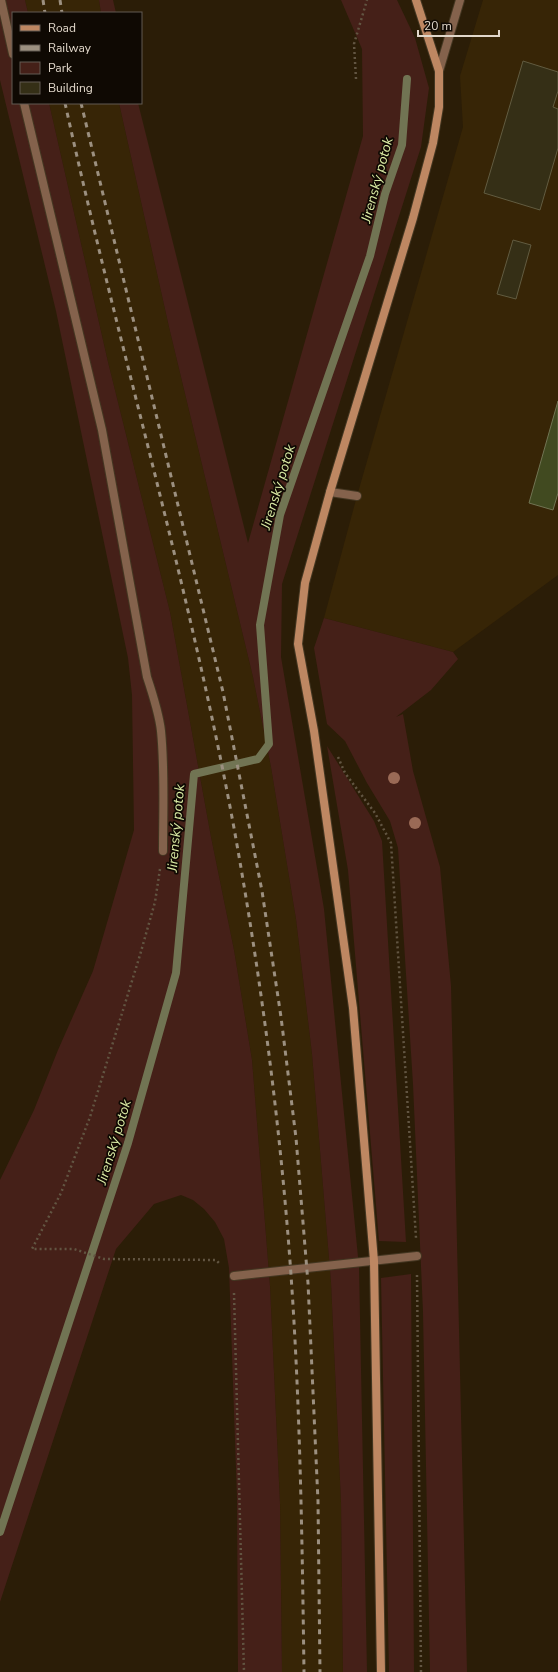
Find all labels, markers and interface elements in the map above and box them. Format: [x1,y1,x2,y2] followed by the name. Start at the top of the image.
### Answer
[12,12,142,104] legend
[418,12,499,38] scale bar
[424,18,452,34] text: 20 m
[48,20,76,36] text: Road
[48,40,92,56] text: Railway
[48,60,73,76] text: Park
[48,80,93,96] text: Building
[356,134,398,226] water label: Jirenský potok
[256,441,300,533] water label: Jirenský potok
[163,782,189,874] water label: Jirenský potok
[92,1096,136,1188] water label: Jirenský potok

